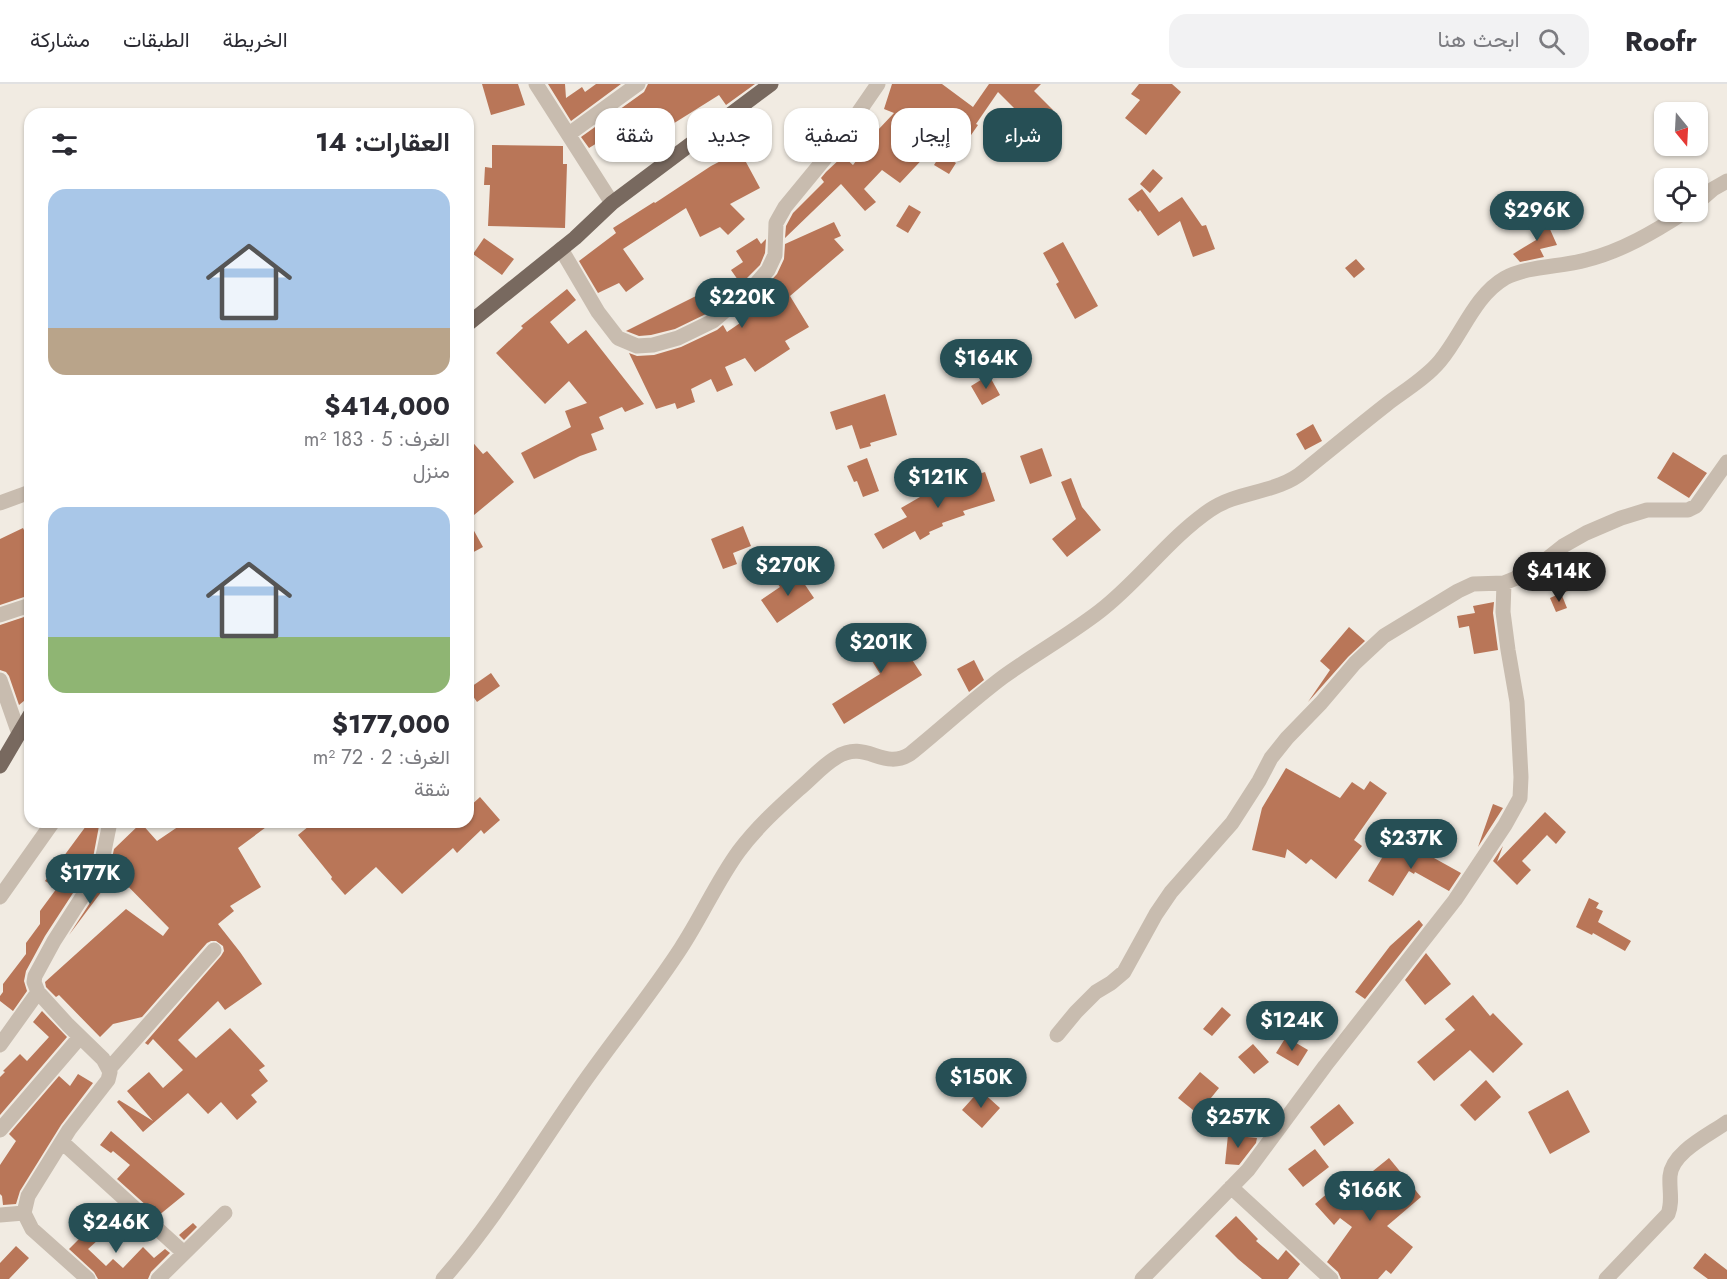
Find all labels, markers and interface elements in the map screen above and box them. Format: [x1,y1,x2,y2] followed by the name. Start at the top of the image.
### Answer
[1169,14,1589,68] search box
[1625,21,1697,62] text: Roofr
[1438,23,1520,55] text: ابحث هنا
[30,25,90,55] text: مشاركة
[123,25,190,55] text: الطبقات
[223,25,288,55] text: الخريطة
[1535,25,1568,58] icon: search
[1654,102,1708,156] north arrow
[1654,102,1708,222] map controls
[595,108,675,162] chip: شقة
[687,108,772,162] chip: جديد
[784,108,879,162] chip: تصفية
[891,108,971,162] chip: إيجار
[983,108,1062,162] chip: شراء
[315,123,450,161] text: العقارات: 14
[48,128,81,161] icon: filters
[1654,168,1708,222] button: locate
[1495,191,1579,242] pin: $296K
[1504,196,1570,225] text: $296K
[195,228,303,336] icon: home
[700,278,784,329] pin: $220K
[709,283,775,312] text: $220K
[944,339,1028,390] pin: $164K
[954,344,1018,373] text: $164K
[324,387,450,425] text: $414,000
[304,425,450,454] text: الغرف: 5 · 183 m²
[413,457,450,486] text: منزل
[896,458,980,509] pin: $121K
[908,463,968,492] text: $121K
[195,546,303,654] icon: home
[746,546,830,597] pin: $270K
[756,551,820,580] text: $270K
[1517,552,1601,603] pin: $414K
[1527,557,1591,586] text: $414K
[839,623,923,674] pin: $201K
[850,628,912,657] text: $201K
[332,705,450,743] text: $177,000
[313,743,450,772] text: الغرف: 2 · 72 m²
[414,775,450,804] text: شقة
[1369,819,1453,870] pin: $237K
[1379,824,1443,853] text: $237K
[48,854,132,905] pin: $177K
[60,859,120,888] text: $177K
[1250,1001,1334,1052] pin: $124K
[1260,1006,1324,1035] text: $124K
[939,1058,1023,1109] pin: $150K
[950,1063,1012,1092] text: $150K
[1196,1098,1280,1149] pin: $257K
[1206,1103,1270,1132] text: $257K
[1328,1171,1412,1222] pin: $166K
[1338,1176,1402,1205] text: $166K
[74,1203,158,1254] pin: $246K
[83,1208,149,1237] text: $246K

